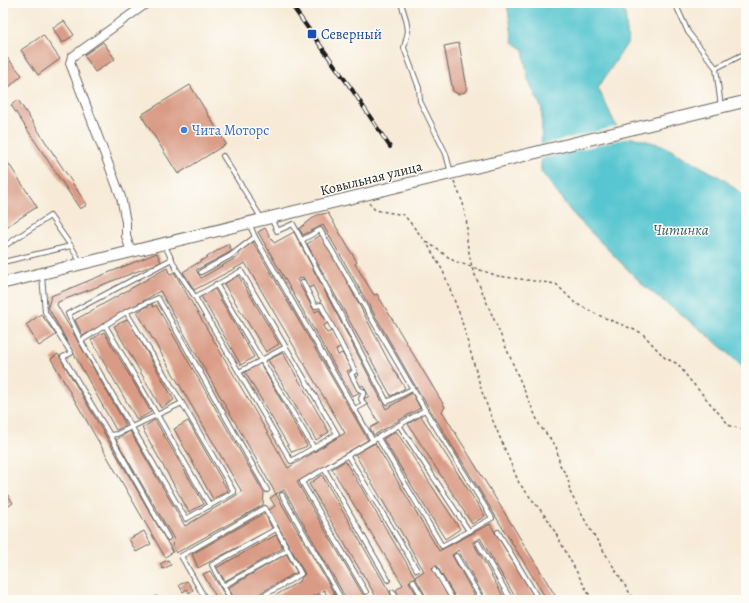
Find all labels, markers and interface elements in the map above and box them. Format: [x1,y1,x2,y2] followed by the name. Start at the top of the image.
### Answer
[321,25,382,44] place label: Северный
[306,28,318,40] marker: Северный
[192,121,269,140] place label: Чита Моторс
[179,125,189,135] marker: Чита Моторс
[318,156,425,200] street label: Ковыльная улица
[653,220,709,240] water label: Читинка

